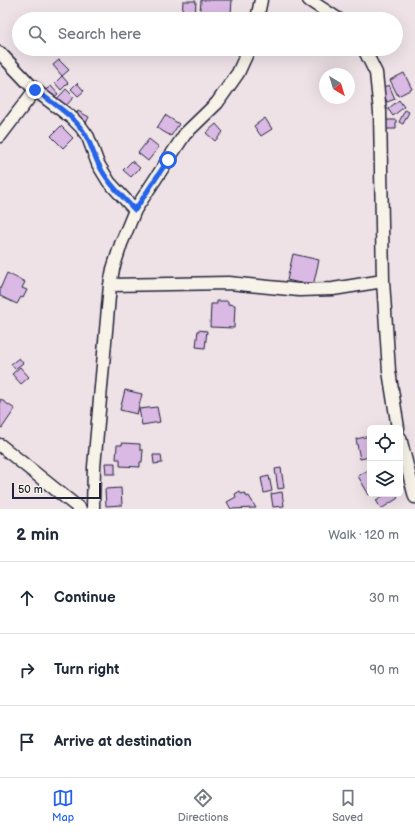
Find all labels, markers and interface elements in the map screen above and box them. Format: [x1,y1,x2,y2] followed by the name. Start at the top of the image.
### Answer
[12,12,403,56] search box
[26,23,48,45] icon: search
[58,25,141,44] text: Search here
[319,68,355,104] north arrow
[26,81,44,99] route end
[159,151,177,169] route start
[367,425,403,497] map controls
[367,425,403,461] button: locate
[367,461,403,497] button: layers
[12,481,101,500] scale bar
[18,483,43,496] text: 50 m
[16,525,59,545] text: 2 min
[328,527,399,543] text: Walk · 120 m
[16,587,38,609] icon: ahead
[54,588,116,607] text: Continue
[369,590,399,606] text: 30 m
[16,659,38,681] icon: right
[54,660,119,679] text: Turn right
[370,662,399,678] text: 90 m
[16,731,38,753] icon: arrive
[54,732,192,751] text: Arrive at destination
[52,787,74,824] tab: Map
[178,787,228,824] tab: Directions
[332,787,363,824] tab: Saved

